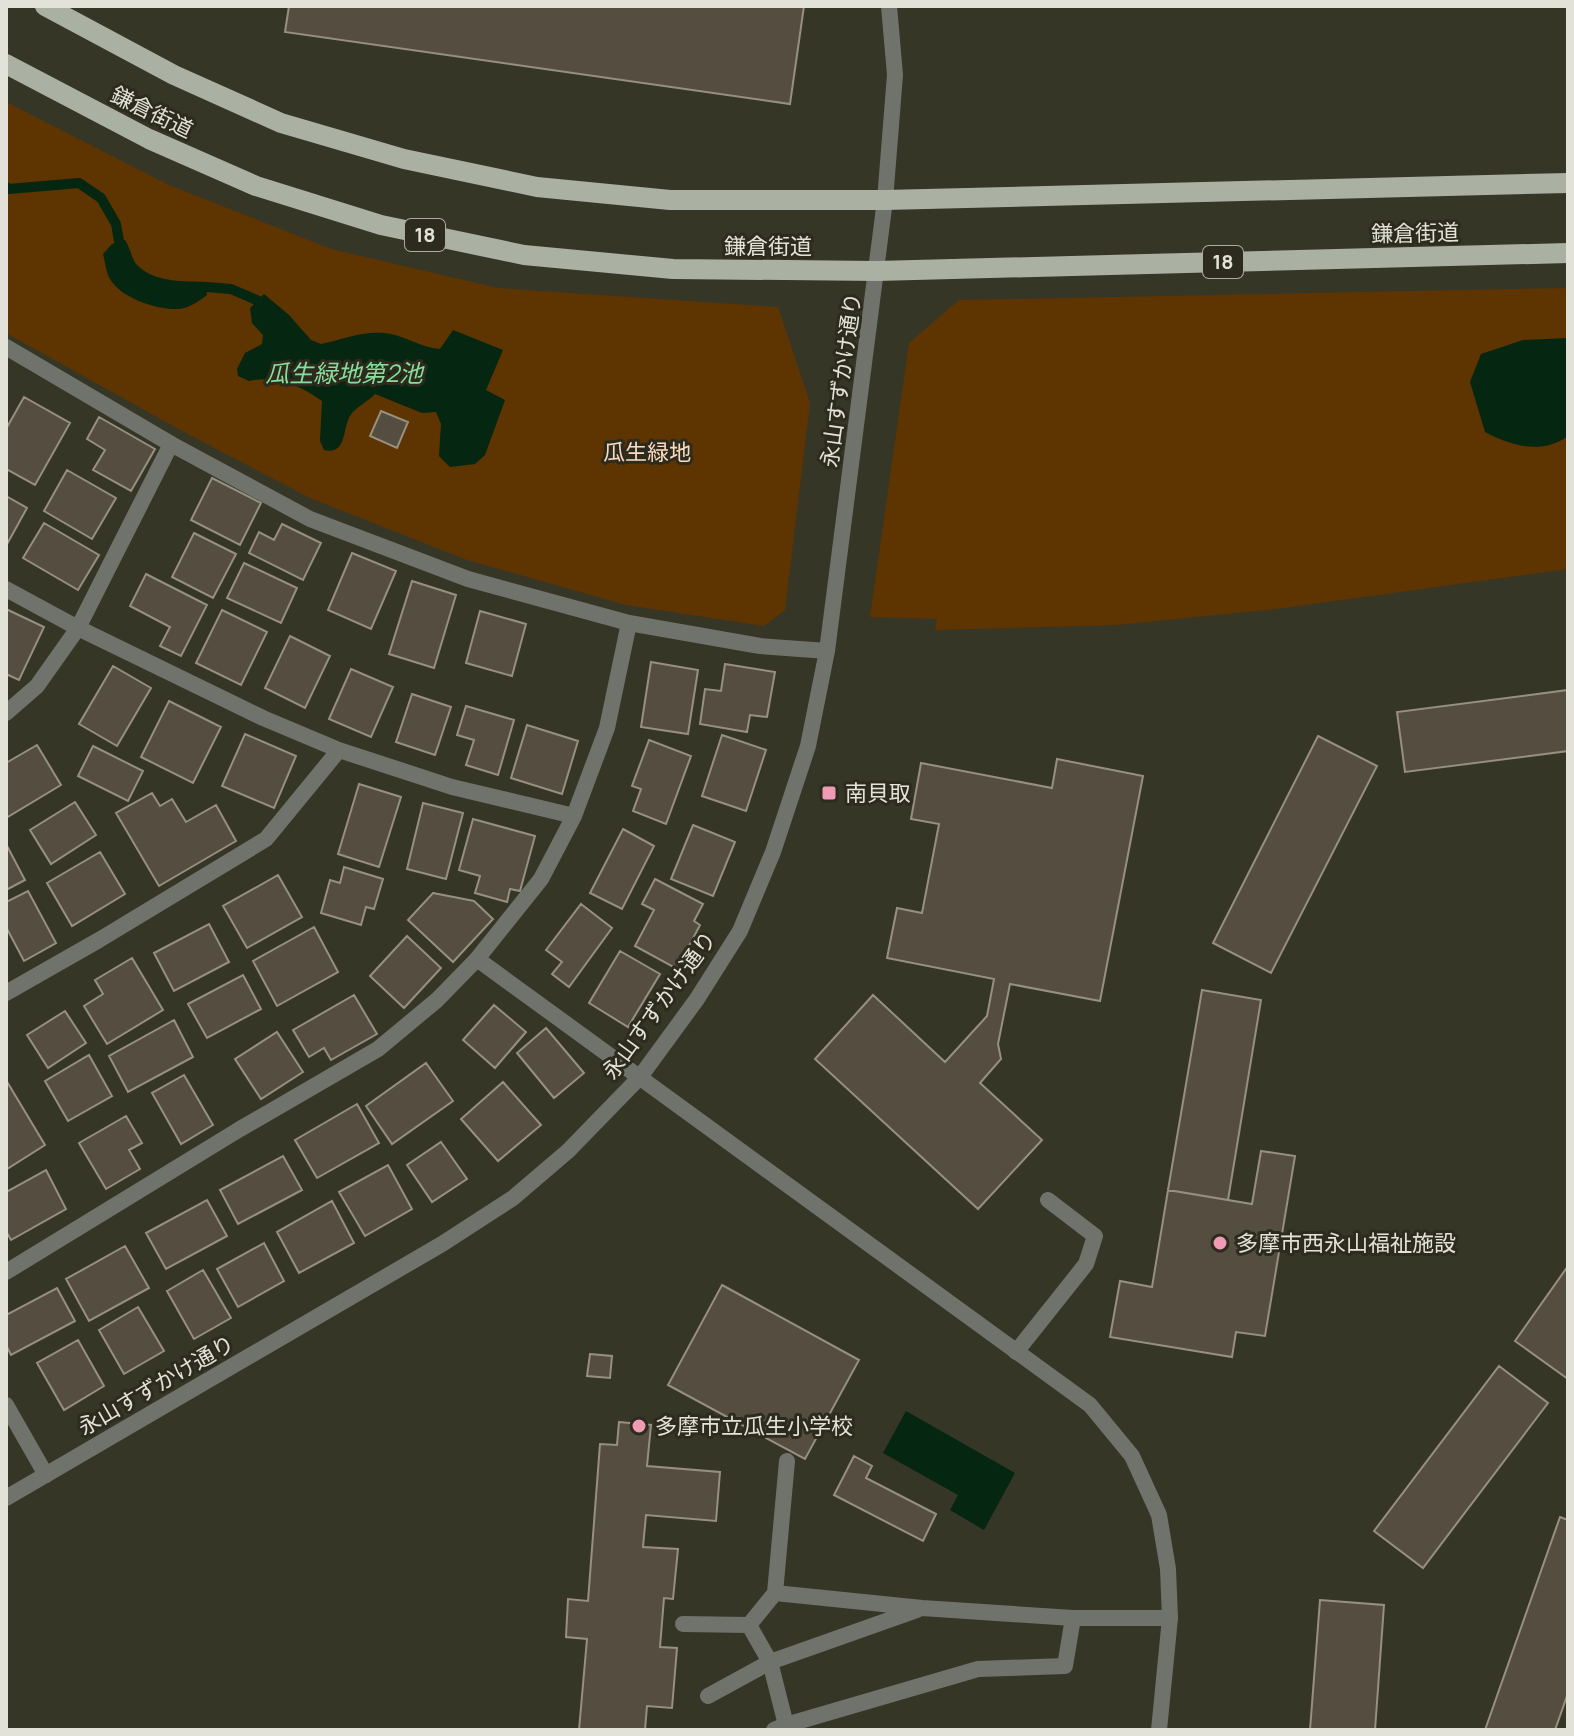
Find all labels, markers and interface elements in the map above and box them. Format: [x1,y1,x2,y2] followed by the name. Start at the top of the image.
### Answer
[106,79,198,145] street label: 鎌倉街道
[1371,217,1459,249] street label: 鎌倉街道
[405,219,445,251] road number: 18
[724,231,812,261] street label: 鎌倉街道
[1203,246,1243,278] road number: 18
[814,291,868,469] street label: 永山すずかけ通り
[265,356,425,389] water label: 瓜生緑地第2池
[603,437,691,467] park label: 瓜生緑地
[845,778,911,808] place label: 南貝取
[820,784,838,802] marker: 南貝取
[595,925,723,1085] street label: 永山すずかけ通り
[1236,1228,1456,1258] place label: 多摩市西永山福祉施設
[1211,1234,1229,1252] marker: 多摩市西永山福祉施設
[72,1328,240,1442] street label: 永山すずかけ通り
[655,1411,853,1441] place label: 多摩市立瓜生小学校
[630,1417,648,1435] marker: 多摩市立瓜生小学校

